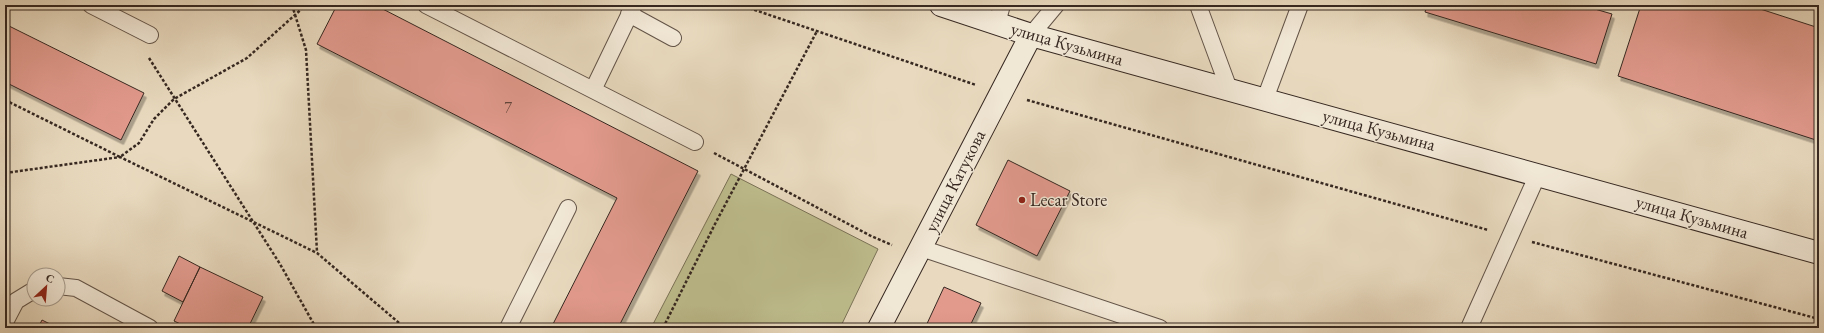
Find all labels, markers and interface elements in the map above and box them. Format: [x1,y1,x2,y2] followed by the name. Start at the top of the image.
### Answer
[1008,16,1127,71] street label: улица Кузьмина
[504,97,512,118] house number: 7
[1320,103,1439,156] street label: улица Кузьмина
[919,125,991,236] street label: улица Катукова
[1030,188,1107,211] place label: Lecar Store
[1633,189,1752,244] street label: улица Кузьмина
[1017,195,1027,205] marker: Lecar Store
[26,267,66,307] north arrow
[44,270,57,286] text: С

